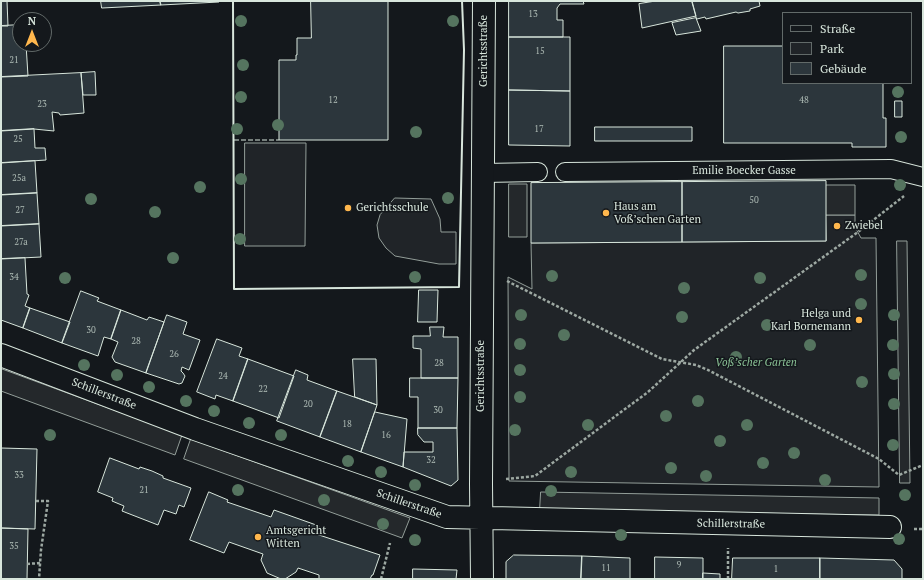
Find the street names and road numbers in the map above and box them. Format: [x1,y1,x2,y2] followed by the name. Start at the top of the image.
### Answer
[477,15,491,87] street label: Gerichtsstraße
[692,164,796,178] street label: Emilie Boecker Gasse
[474,340,488,412] street label: Gerichtsstraße
[70,376,138,412] street label: Schillerstraße
[375,487,443,521] street label: Schillerstraße
[697,517,765,531] street label: Schillerstraße

